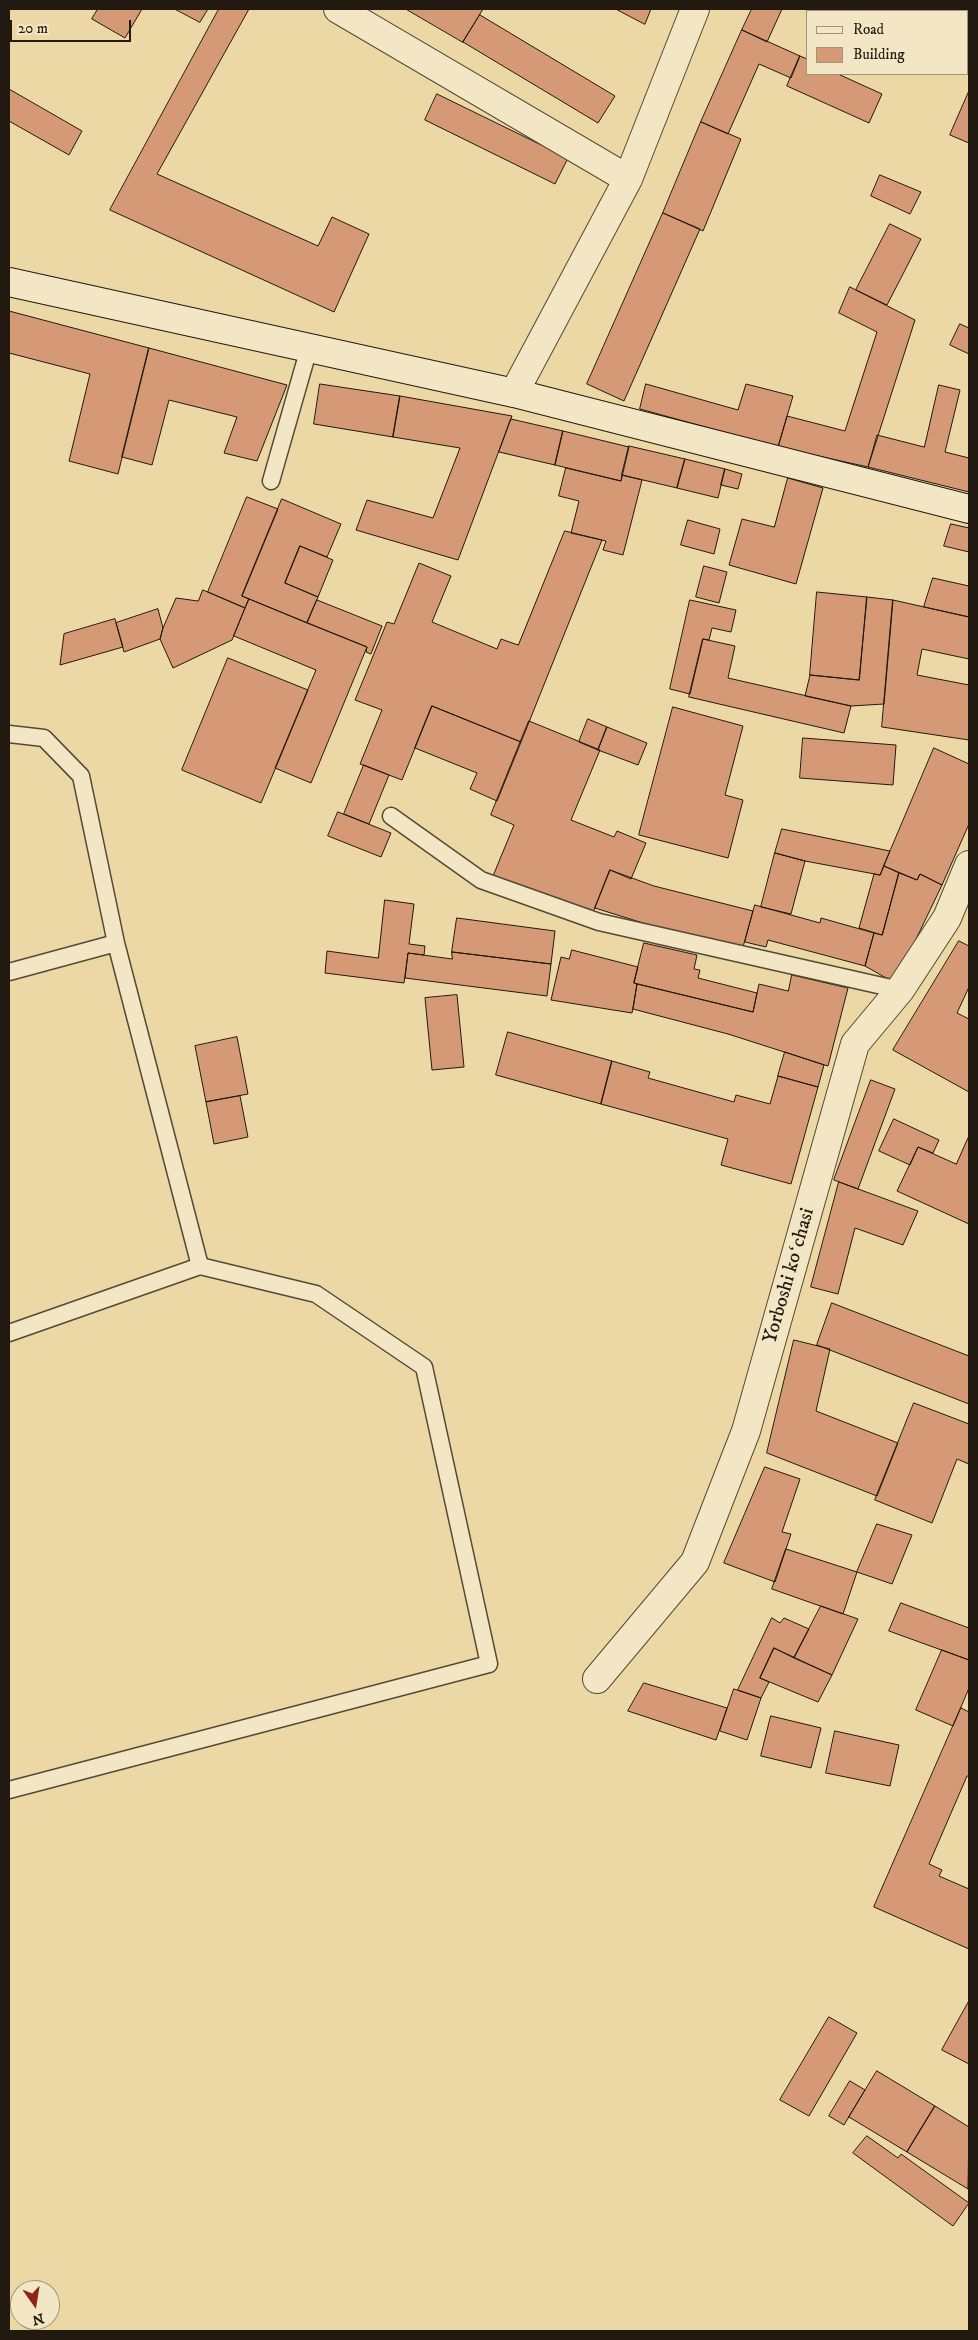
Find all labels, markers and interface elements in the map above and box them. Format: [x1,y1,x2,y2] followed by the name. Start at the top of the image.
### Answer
[12,10,134,42] scale bar
[806,10,968,75] legend
[18,19,48,38] text: 20 m
[853,20,884,39] text: Road
[853,45,905,64] text: Building
[759,1206,821,1346] street label: Yorboshi koʻchasi
[10,2280,60,2330] north arrow
[31,2309,46,2329] text: N

